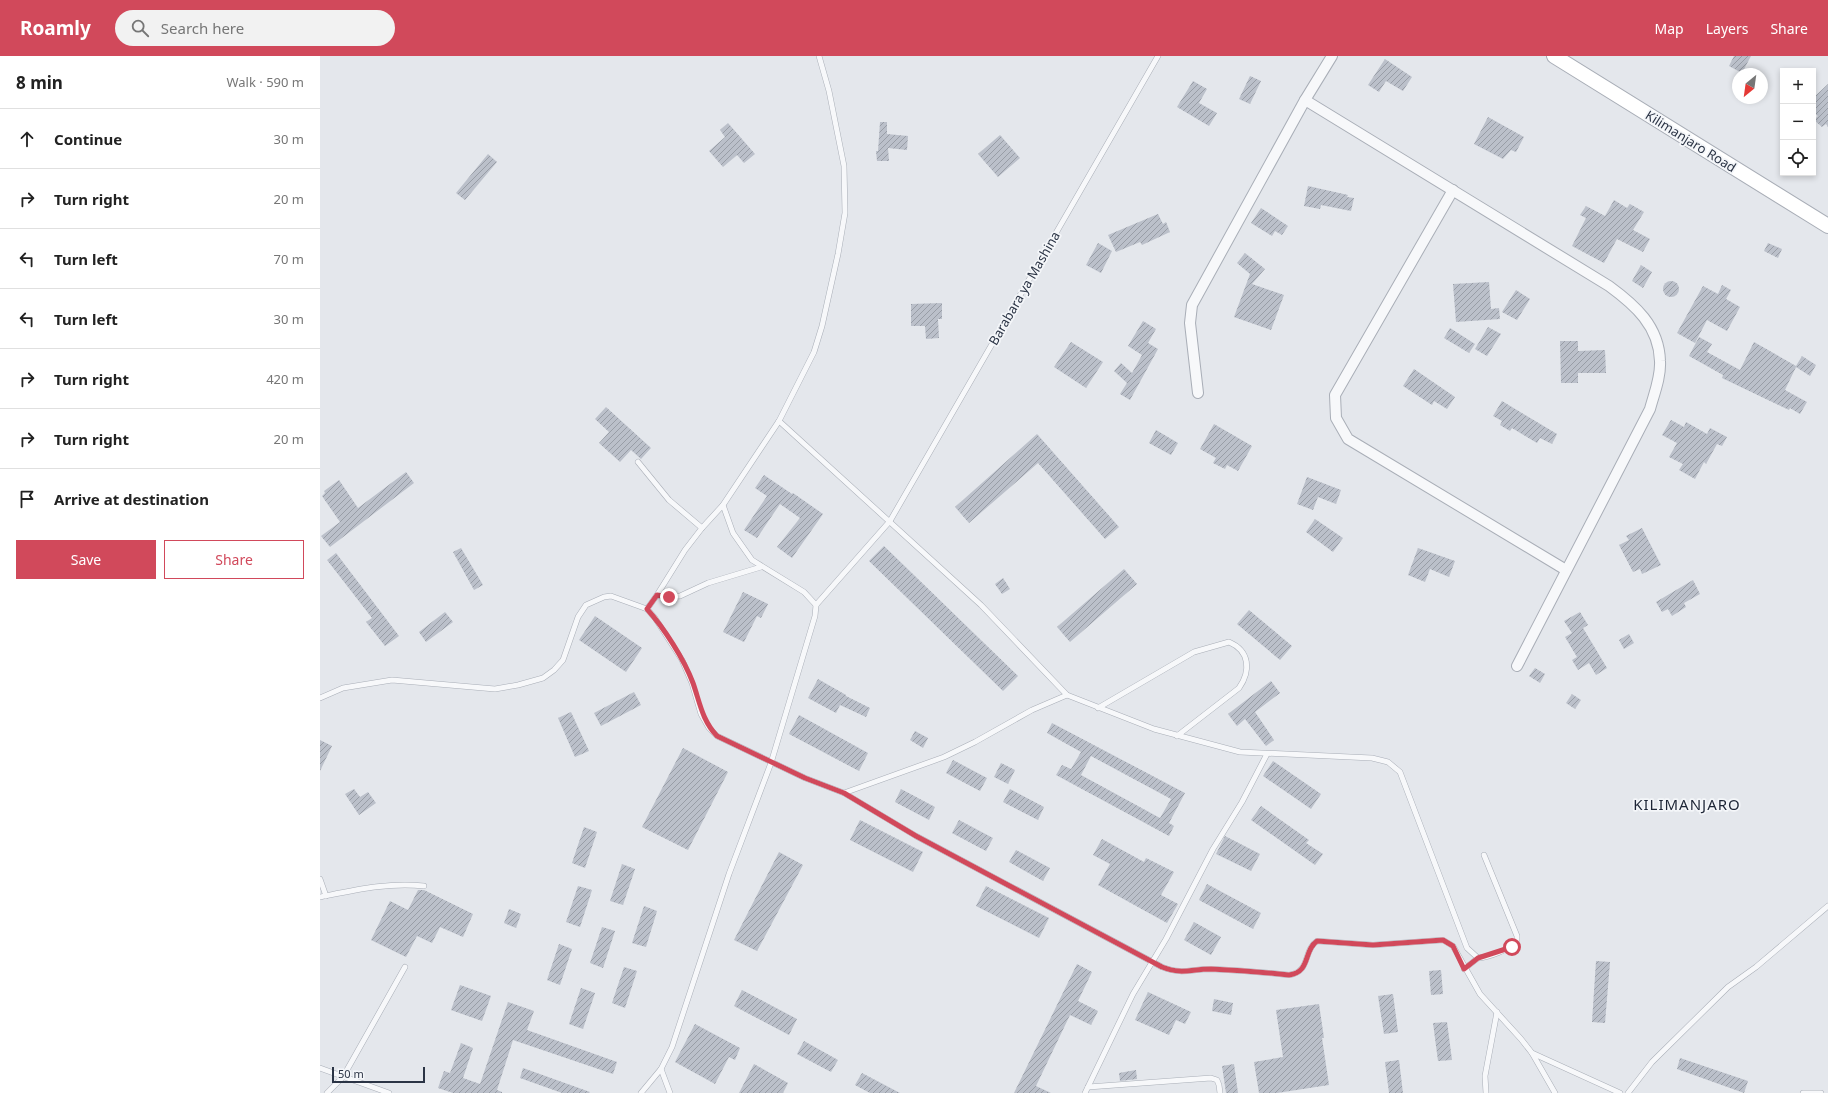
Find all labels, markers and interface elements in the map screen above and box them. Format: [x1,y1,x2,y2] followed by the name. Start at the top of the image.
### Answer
[115,10,395,46] search box
[20,15,91,41] text: Roamly
[129,17,151,39] icon: search
[161,18,244,38] text: Search here
[1655,19,1684,38] text: Map
[1706,19,1748,38] text: Layers
[1770,19,1808,38] text: Share
[1732,68,1768,104] north arrow
[1780,68,1816,176] map controls
[1780,68,1816,104] button: +
[16,71,63,94] text: 8 min
[226,73,304,91] text: Walk · 590 m
[1780,104,1816,140] button: −
[1642,106,1740,176] street label: Kilimanjaro Road
[16,128,38,150] icon: ahead
[54,129,122,149] text: Continue
[274,130,304,148] text: 30 m
[1780,140,1816,176] button: locate
[16,188,38,210] icon: right
[54,189,129,209] text: Turn right
[274,190,304,208] text: 20 m
[984,228,1064,348] street label: Barabara ya Mashina
[16,248,38,270] icon: left
[54,249,118,269] text: Turn left
[274,250,304,268] text: 70 m
[16,308,38,330] icon: left
[54,309,118,329] text: Turn left
[274,310,304,328] text: 30 m
[16,368,38,390] icon: right
[54,369,129,389] text: Turn right
[266,370,304,388] text: 420 m
[16,428,38,450] icon: right
[54,429,129,449] text: Turn right
[274,430,304,448] text: 20 m
[16,488,38,510] icon: arrive
[54,489,209,509] text: Arrive at destination
[16,540,156,579] button: Save
[164,540,304,579] button: Share
[660,588,678,606] route end
[1633,794,1741,814] district label: KILIMANJARO
[1503,938,1521,956] route start
[332,1065,425,1084] scale bar
[338,1066,364,1081] text: 50 m

